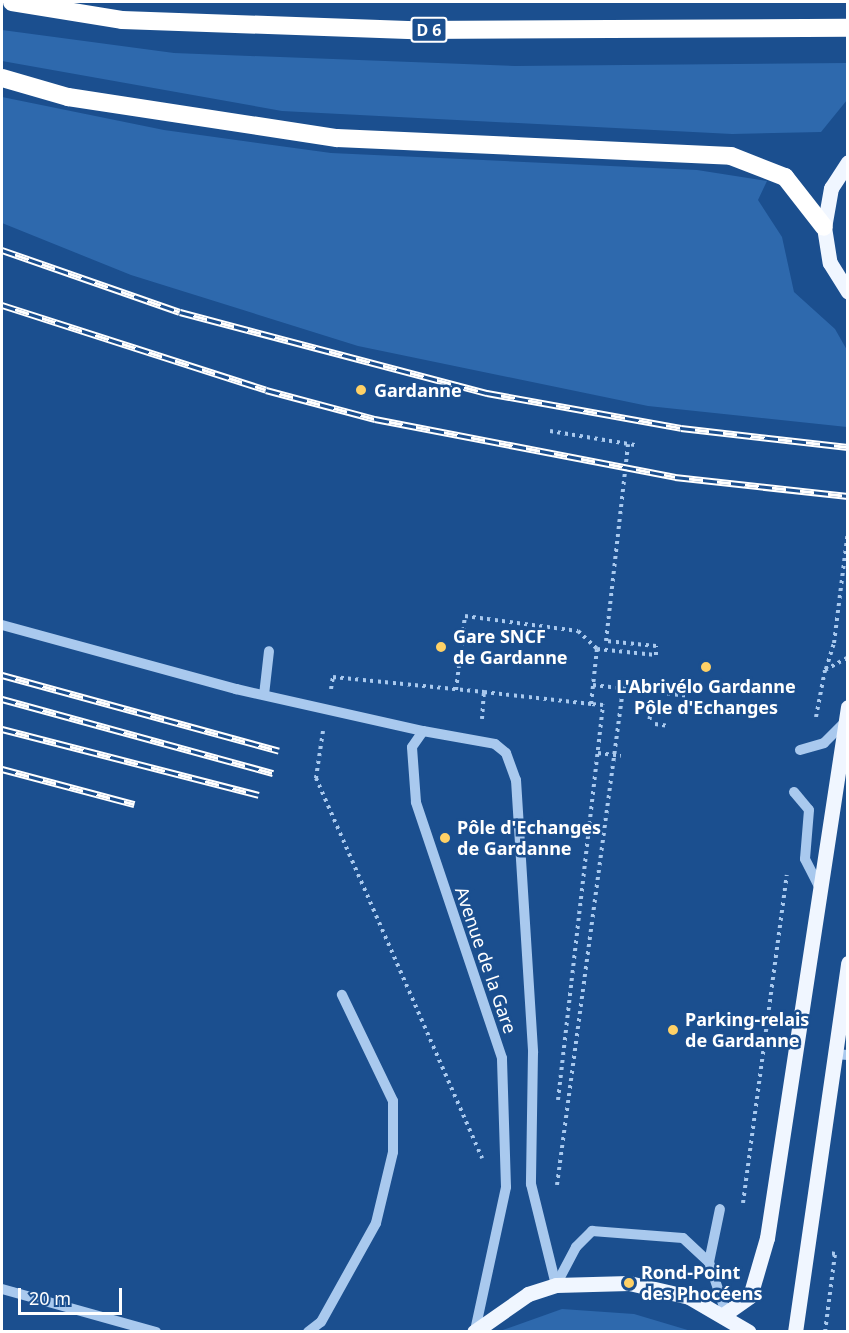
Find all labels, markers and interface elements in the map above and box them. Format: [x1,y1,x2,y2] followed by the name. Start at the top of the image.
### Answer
[410,17,448,43] road number: D 6
[374,379,462,401] place label: Gardanne
[352,381,370,399] marker: Gardanne
[453,626,568,668] place label: Gare SNCF de Gardanne
[434,640,448,654] marker: Gare SNCF de Gardanne
[699,660,713,674] marker: L'Abrivélo Gardanne Pôle d'Echanges
[616,676,796,718] place label: L'Abrivélo Gardanne Pôle d'Echanges
[457,817,601,860] place label: Pôle d'Echanges de Gardanne
[438,831,452,845] marker: Pôle d'Echanges de Gardanne
[451,884,521,1036] street label: Avenue de la Gare
[685,1009,809,1052] place label: Parking-relais de Gardanne
[666,1023,680,1037] marker: Parking-relais de Gardanne
[641,1262,762,1304] place label: Rond-Point des Phocéens
[21,1276,124,1314] scale bar
[622,1276,636,1290] marker: Rond-Point des Phocéens
[29,1286,71,1310] text: 20 m

